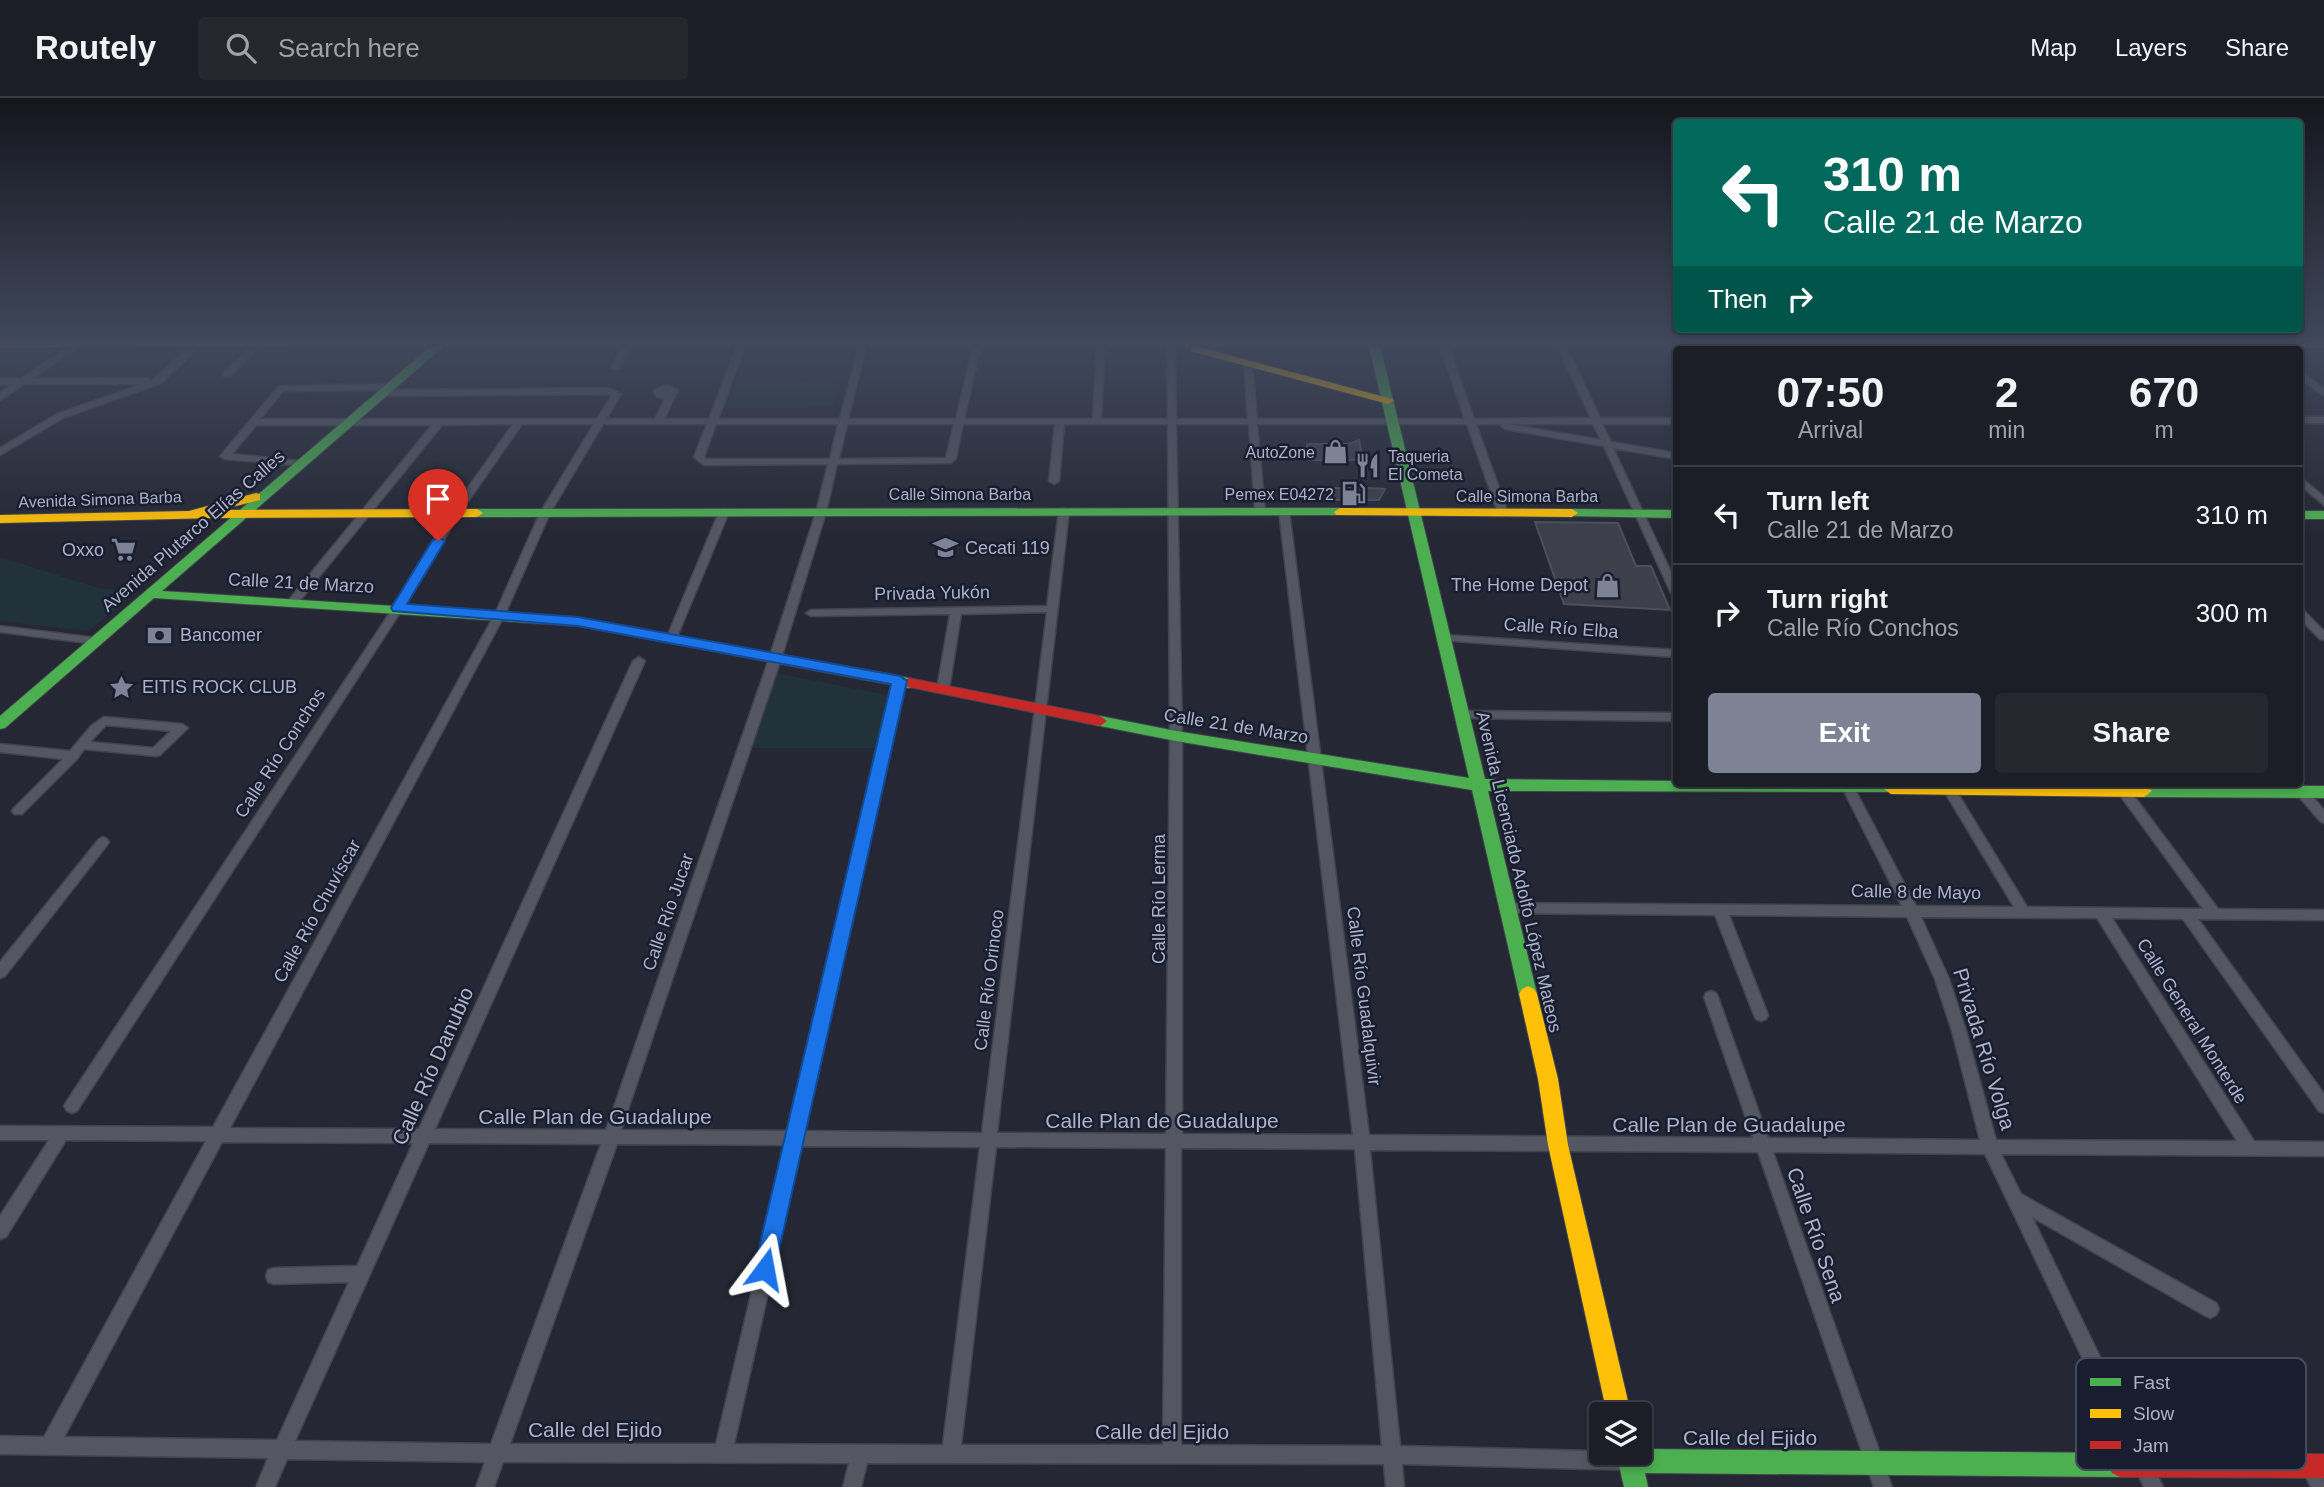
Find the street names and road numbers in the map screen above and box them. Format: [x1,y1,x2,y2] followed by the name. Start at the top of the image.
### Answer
[97,446,289,616] street label: Avenida Plutarco Elías Calles
[889,486,1031,503] street label: Calle Simona Barba
[18,488,182,511] street label: Avenida Simona Barba
[1456,488,1598,505] street label: Calle Simona Barba
[228,569,374,597] street label: Calle 21 de Marzo
[874,582,990,604] street label: Privada Yukón
[1503,614,1620,642] street label: Calle Río Elba
[231,685,329,821] street label: Calle Río Conchos
[1162,705,1310,747] street label: Calle 21 de Marzo
[1472,710,1566,1034] street label: Avenida Licenciado Adolfo López Mateos
[1149,833,1169,964] street label: Calle Río Lerma
[269,836,365,986] street label: Calle Río Chuvíscar
[639,851,697,973] street label: Calle Río Jucar
[1851,881,1981,903] street label: Calle 8 de Mayo
[1343,905,1385,1087] street label: Calle Río Guadalquivir
[970,908,1008,1052] street label: Calle Río Orinoco
[2133,935,2251,1107] street label: Calle General Monterde
[1949,965,2020,1133] street label: Privada Río Volga
[387,983,478,1148] street label: Calle Río Danubio
[478,1105,712,1128] street label: Calle Plan de Guadalupe
[1045,1109,1279,1132] street label: Calle Plan de Guadalupe
[1612,1113,1846,1136] street label: Calle Plan de Guadalupe
[1783,1164,1850,1306] street label: Calle Río Sena
[528,1418,662,1441] street label: Calle del Ejido
[1095,1420,1229,1443] street label: Calle del Ejido
[1683,1426,1817,1449] street label: Calle del Ejido

